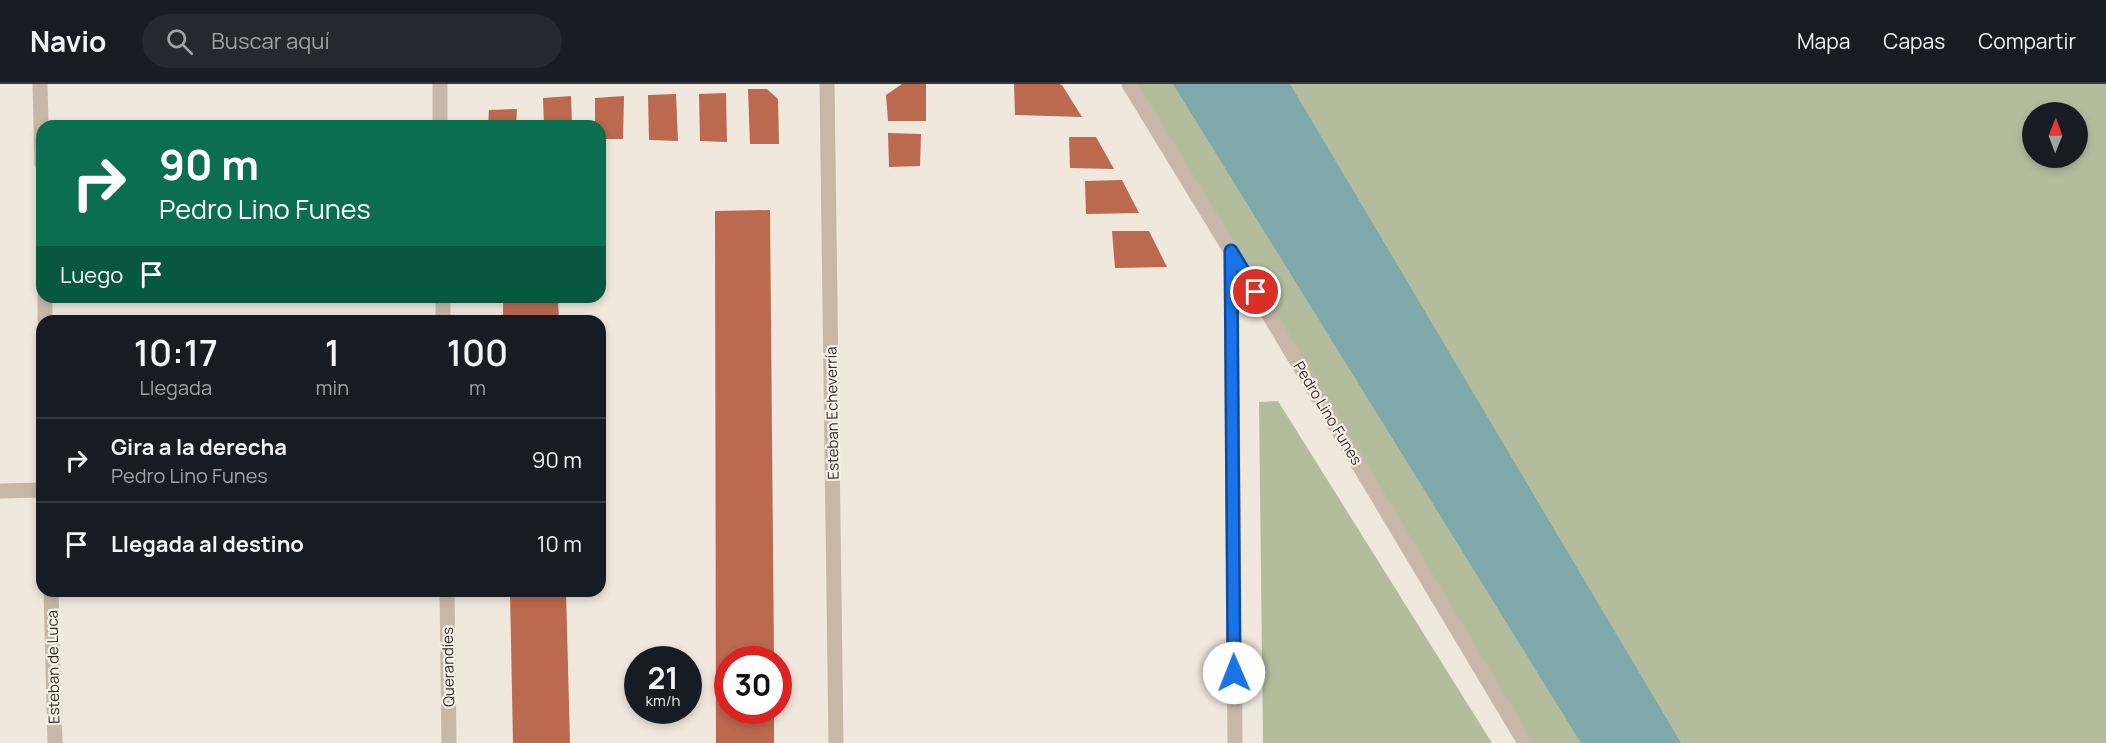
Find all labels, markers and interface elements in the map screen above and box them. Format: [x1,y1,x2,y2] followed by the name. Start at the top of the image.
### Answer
[142,14,562,68] search box
[30,22,106,60] text: Navio
[163,25,196,58] icon: search
[211,26,330,56] text: Buscar aquí
[1797,27,1850,55] text: Mapa
[1883,27,1945,55] text: Capas
[1978,27,2076,55] text: Compartir
[2022,102,2088,168] north arrow
[2022,102,2088,168] map controls
[159,135,259,193] text: 90 m
[60,144,138,222] icon: right
[159,190,371,227] text: Pedro Lino Funes
[135,258,168,291] icon: arrive
[60,260,123,290] text: Luego
[1230,266,1281,317] pin
[1239,275,1272,308] icon: arrive
[134,328,218,377] text: 10:17
[325,328,340,377] text: 1
[447,328,508,377] text: 100
[820,346,844,480] street label: Esteban Echeverría
[1289,357,1367,469] street label: Pedro Lino Funes
[140,374,212,401] text: Llegada
[316,374,349,401] text: min
[469,374,486,401] text: m
[111,432,287,462] text: Gira a la derecha
[60,444,93,477] icon: right
[532,445,582,475] text: 90 m
[111,462,268,489] text: Pedro Lino Funes
[60,528,93,561] icon: arrive
[111,529,304,559] text: Llegada al destino
[537,529,582,559] text: 10 m
[42,610,64,724] street label: Esteban de Luca
[437,627,459,707] street label: Querandíes
[1202,641,1266,705] position arrow
[714,646,792,724] speed limit sign: 30
[647,657,679,698] text: 21
[646,690,680,711] text: km/h

